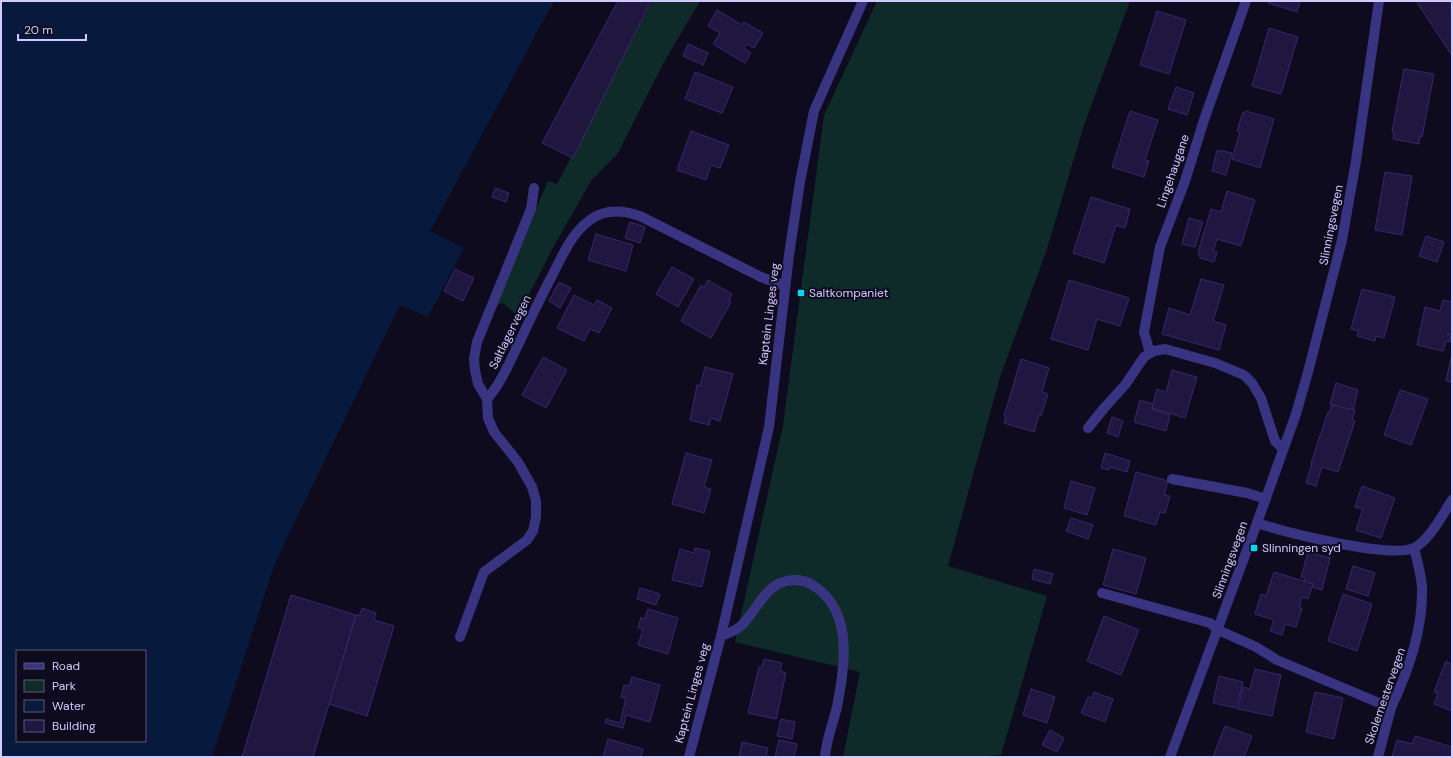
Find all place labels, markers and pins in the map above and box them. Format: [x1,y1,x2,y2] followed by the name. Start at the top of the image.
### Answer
[809,285,889,301] place label: Saltkompaniet
[796,288,806,298] marker: Saltkompaniet
[1262,540,1341,556] place label: Slinningen syd
[1249,543,1259,553] marker: Slinningen syd

